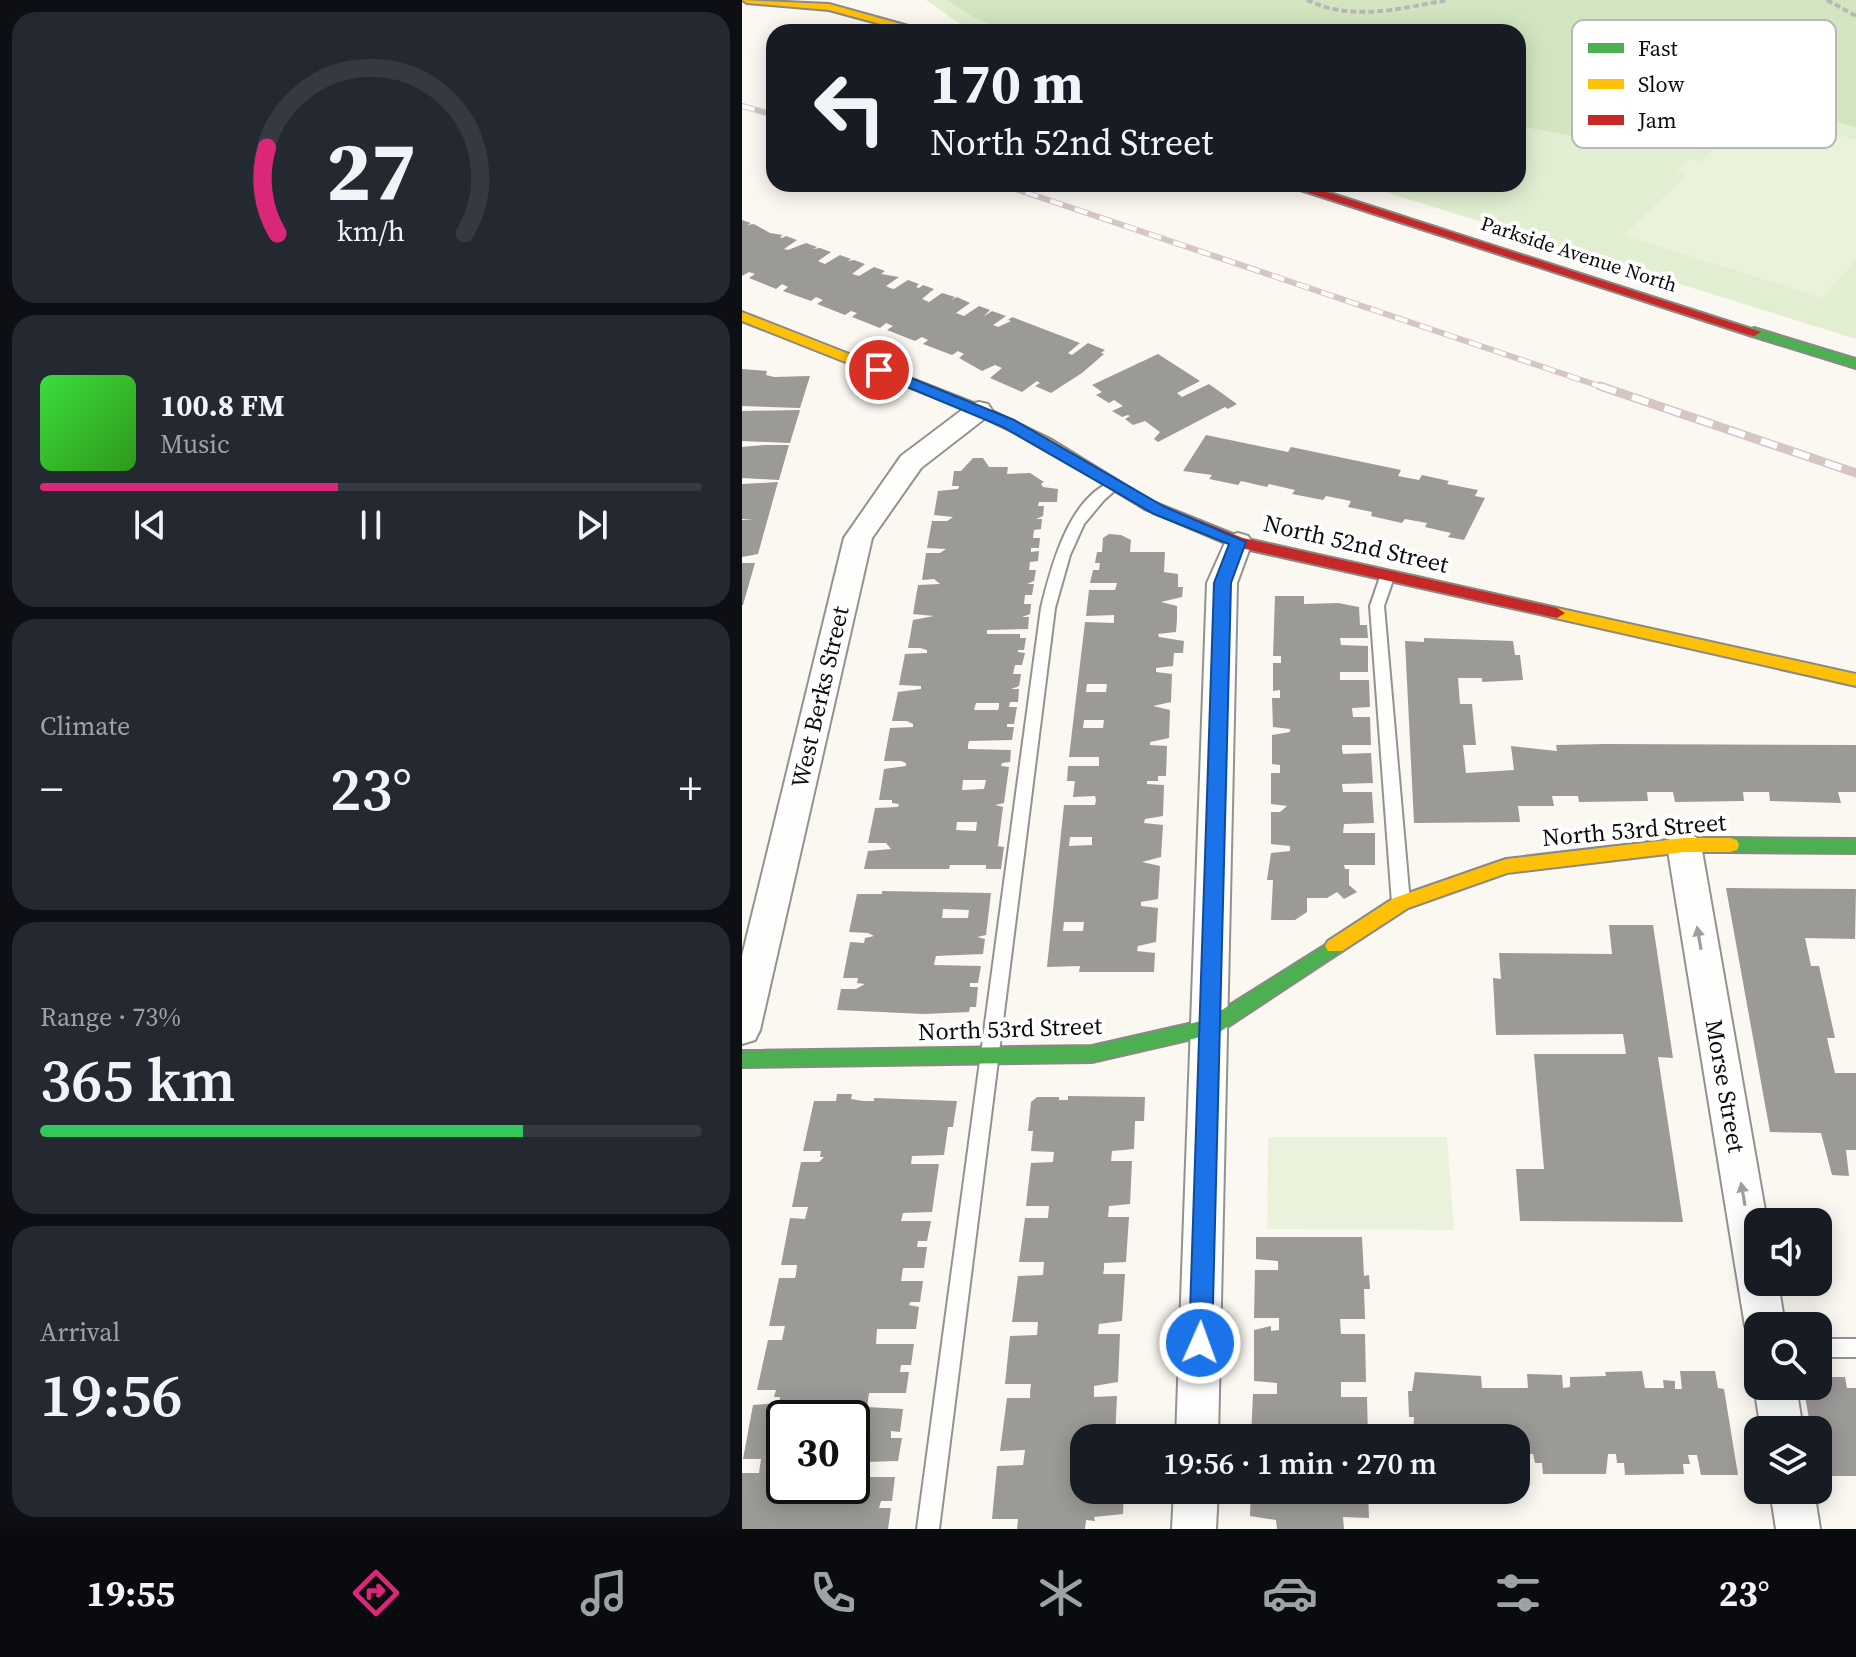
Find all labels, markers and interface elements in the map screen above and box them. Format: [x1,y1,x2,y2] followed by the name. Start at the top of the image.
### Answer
[1572,20,1836,148] legend
[1638,33,1679,63] text: Fast
[930,45,1084,122] text: 170 m
[798,56,902,160] icon: left
[1638,69,1685,99] text: Slow
[1637,105,1677,135] text: Jam
[326,113,416,227] text: 27
[930,118,1213,167] text: North 52nd Street
[1477,209,1681,299] street label: Parkside Avenue North
[337,211,405,251] text: km/h
[845,336,913,404] pin
[857,348,901,392] icon: arrive
[160,385,285,426] text: 100.8 FM
[160,426,230,462] text: Music
[128,503,172,547] icon: previous
[349,503,393,547] icon: pause
[570,503,614,547] icon: next
[1260,506,1452,581] street label: North 52nd Street
[783,603,857,791] street label: West Berks Street
[40,708,130,744] text: Climate
[330,748,412,830] text: 23°
[40,758,63,819] text: −
[679,758,702,819] text: +
[1541,805,1727,854] street label: North 53rd Street
[1693,925,1705,950] one-way arrow
[40,999,181,1035] text: Range · 73%
[917,1009,1103,1048] street label: North 53rd Street
[1698,1017,1753,1155] street label: Morse Street
[40,1039,236,1121] text: 365 km
[1736,1181,1749,1206] one-way arrow
[1744,1208,1832,1504] map controls
[1744,1208,1832,1296] button: sound
[1158,1301,1242,1385] position arrow
[1744,1312,1832,1400] button: search
[40,1314,120,1350] text: Arrival
[40,1354,183,1436] text: 19:56
[766,1400,870,1504] speed limit sign: 30
[1744,1416,1832,1504] button: layers
[1163,1443,1437,1484] text: 19:56 · 1 min · 270 m
[348,1565,404,1621] icon: directions
[576,1565,632,1621] icon: music
[805,1565,861,1621] icon: phone
[1033,1565,1089,1621] icon: climate
[1262,1565,1318,1621] icon: car
[1490,1565,1546,1621] icon: filters
[86,1569,175,1618] text: 19:55
[1719,1569,1770,1618] text: 23°

